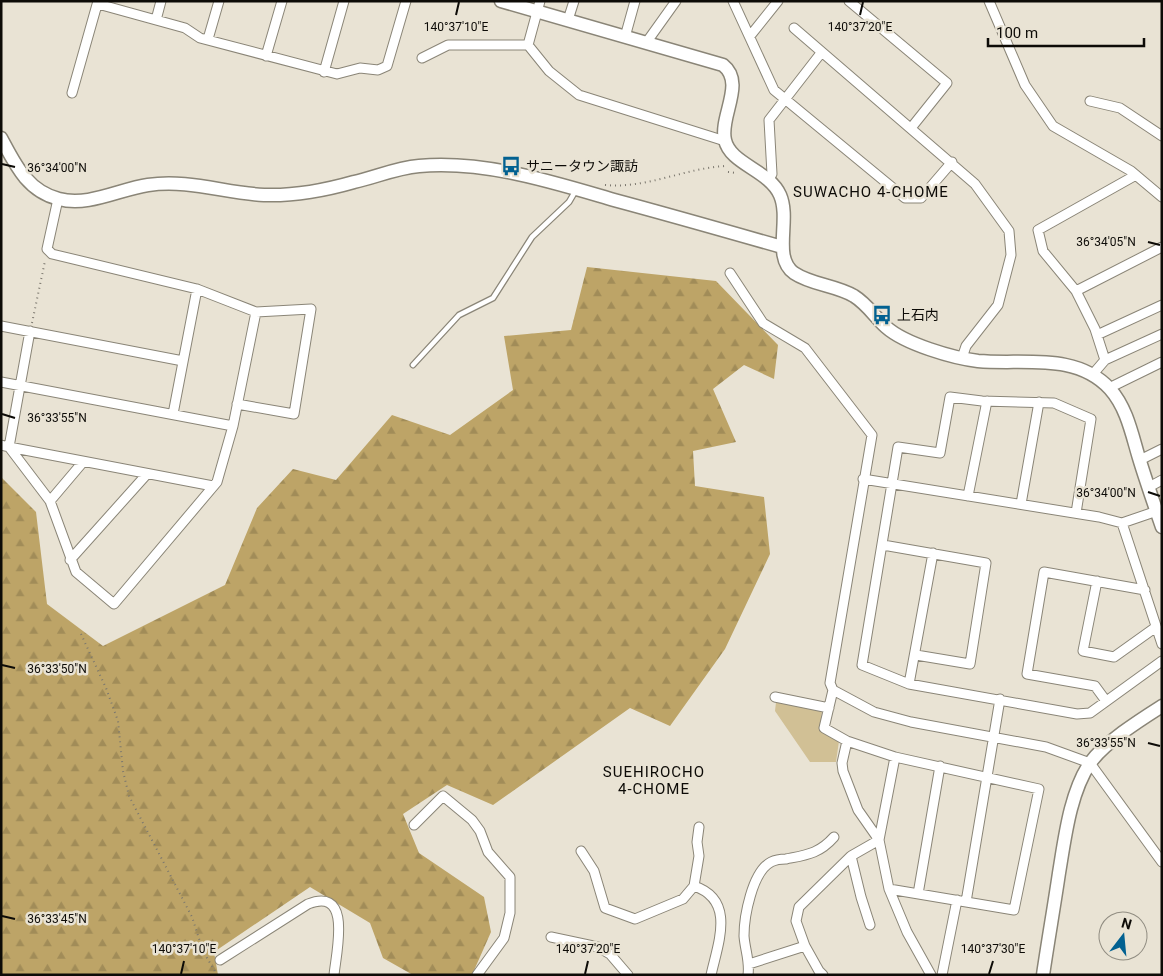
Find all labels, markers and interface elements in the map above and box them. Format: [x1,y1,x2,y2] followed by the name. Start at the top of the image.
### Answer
[988,15,1144,47] scale bar
[424,20,488,34] text: 140°37'10"E
[828,20,892,34] text: 140°37'20"E
[996,24,1038,42] text: 100 m
[500,155,522,177] bus stop icon: サニータウン諏訪
[526,158,638,174] place label: サニータウン諏訪
[27,161,87,175] text: 36°34'00"N
[793,183,949,201] district label: SUWACHO 4-CHOME
[1076,235,1136,249] text: 36°34'05"N
[871,304,893,326] bus stop icon: 上石内
[897,307,939,323] place label: 上石内
[27,411,87,425] text: 36°33'55"N
[1076,486,1136,500] text: 36°34'00"N
[27,662,87,676] text: 36°33'50"N
[1076,736,1136,750] text: 36°33'55"N
[603,763,705,798] district label: SUEHIROCHO 4-CHOME
[1098,911,1148,961] north arrow
[27,912,87,926] text: 36°33'45"N
[1120,914,1134,933] text: N
[152,942,216,956] text: 140°37'10"E
[556,942,620,956] text: 140°37'20"E
[961,942,1025,956] text: 140°37'30"E

